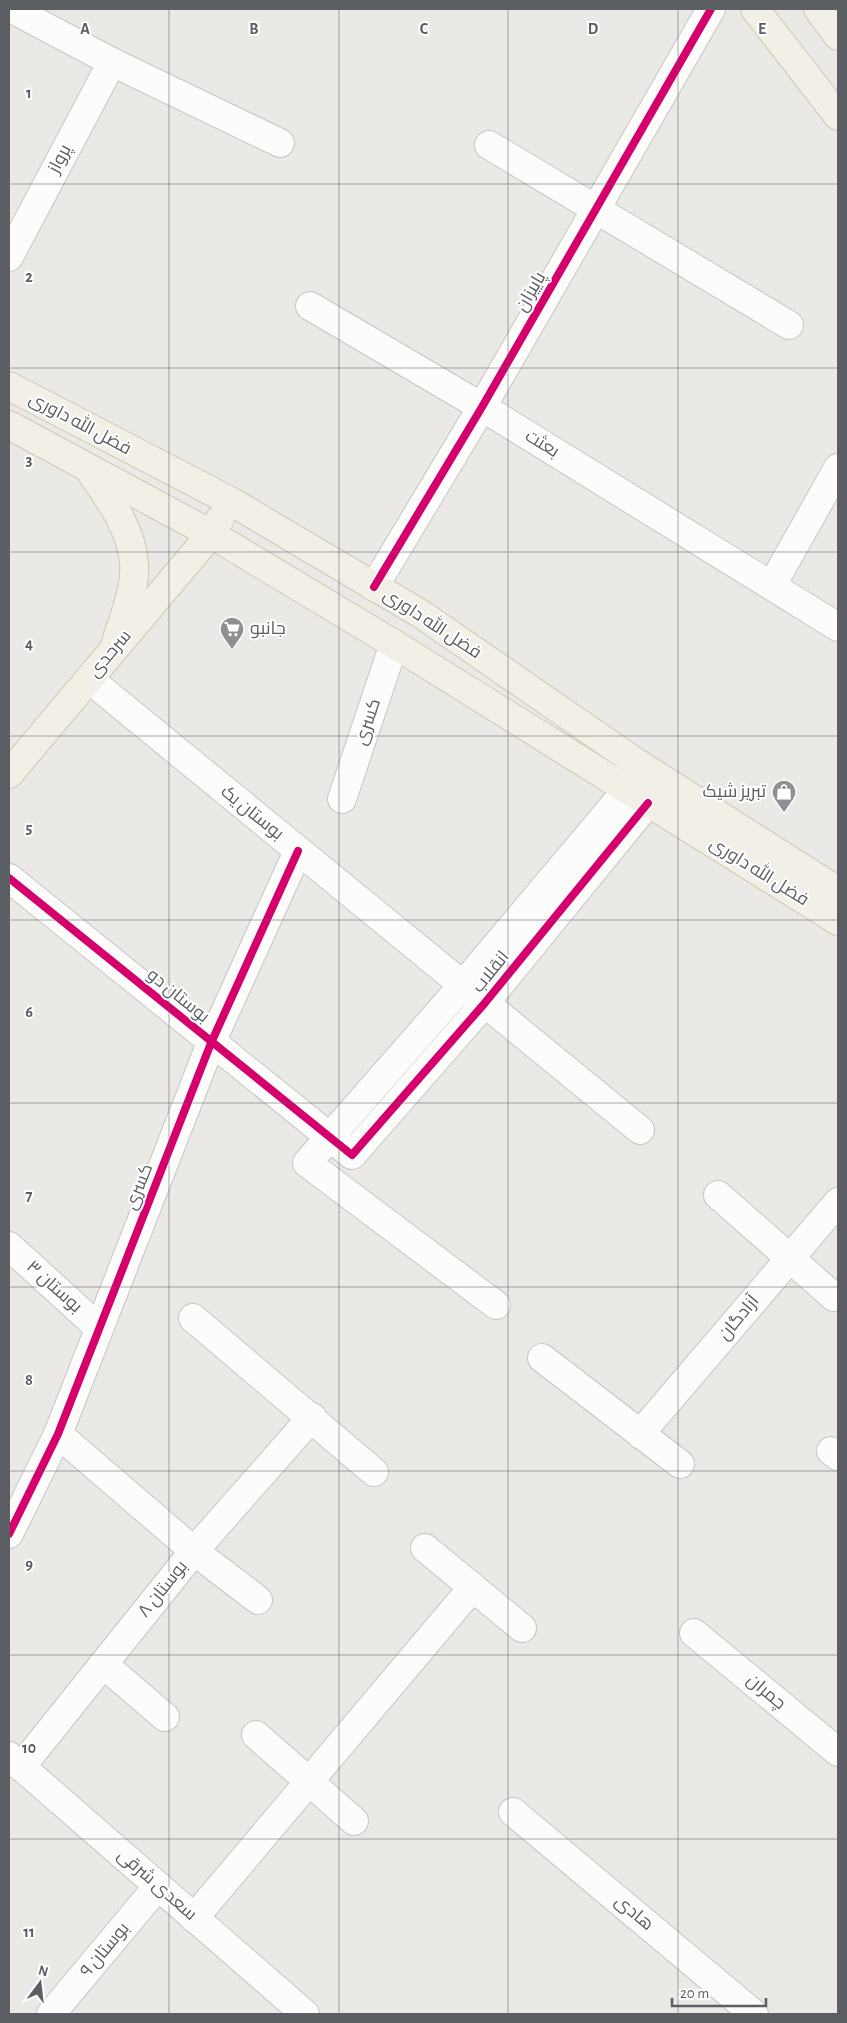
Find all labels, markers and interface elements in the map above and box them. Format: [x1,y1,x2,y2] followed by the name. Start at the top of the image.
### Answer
[80,21,90,37] text: A
[249,21,259,37] text: B
[420,21,429,37] text: C
[588,21,599,37] text: D
[758,21,766,37] text: E
[26,85,32,101] text: 1
[45,142,77,178] street label: پرواز
[25,269,33,285] text: 2
[513,269,551,316] street label: پاییزان
[25,386,136,459] street label: فضل الله داوری
[522,426,563,461] street label: بعثت
[26,452,33,468] text: 3
[379,582,486,663] street label: فضل الله داوری
[219,616,245,650] supermarket icon: جانبو
[250,620,286,639] place label: جانبو
[85,627,136,682] street label: سرحدی
[25,636,33,652] text: 4
[352,696,385,748] street label: کسری
[771,779,797,813] shop icon: تبریز شیک
[216,782,287,844] street label: بوستان یک
[702,782,766,802] place label: تبریز شیک
[26,820,33,836] text: 5
[706,831,814,910] street label: فضل الله داوری
[469,948,513,996] street label: انقلاب
[143,966,212,1027] street label: بوستان دو
[25,1004,33,1020] text: 6
[122,1161,157,1213] street label: کسری
[26,1188,33,1204] text: 7
[22,1258,85,1317] street label: بوستان ۳
[714,1291,764,1345] street label: آزادگان
[25,1372,33,1388] text: 8
[25,1556,33,1572] text: 9
[135,1557,192,1621] street label: بوستان ۸
[742,1671,789,1715] street label: چمران
[22,1740,36,1756] text: 10
[113,1845,201,1925] street label: سعدی شرقی
[611,1892,657,1935] street label: هادی
[77,1919,134,1981] street label: بوستان ۹
[23,1924,35,1940] text: 11
[15,1958,65,2008] north arrow
[37,1963,50,1979] text: N
[672,1976,766,2008] scale bar
[680,1986,709,2001] text: 20 m

